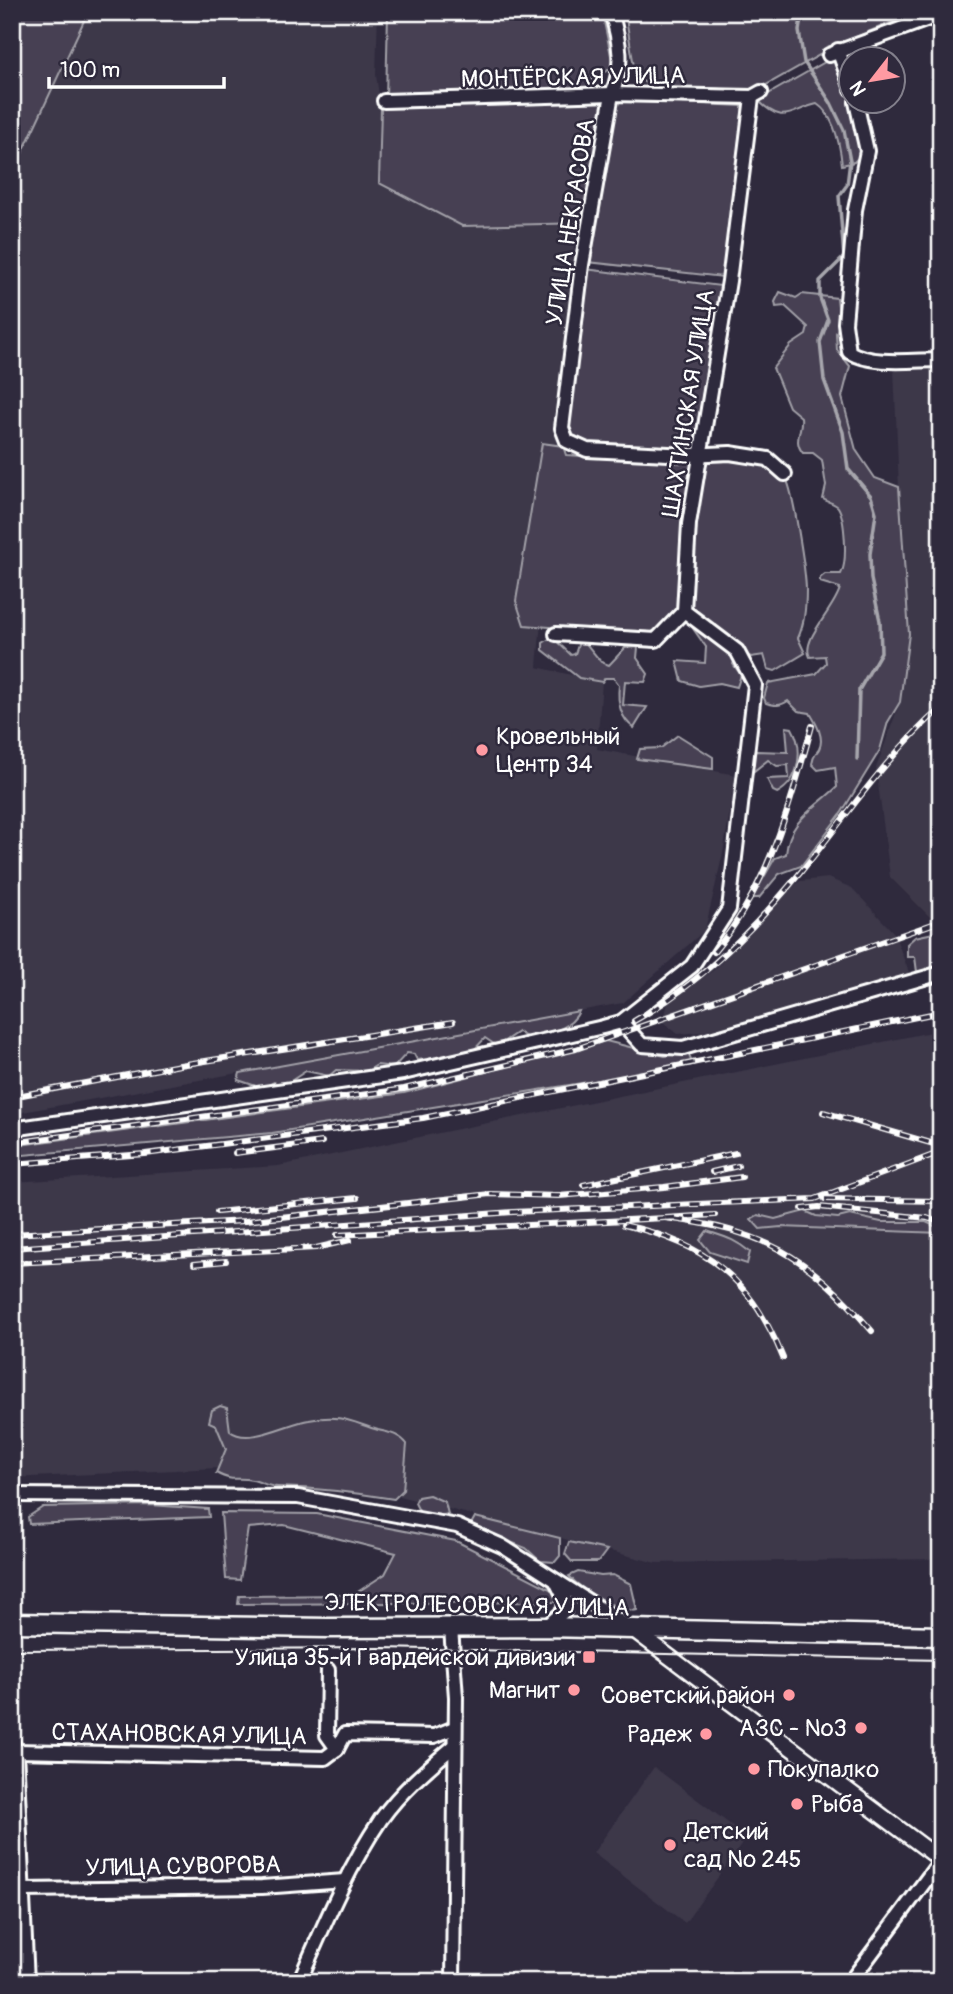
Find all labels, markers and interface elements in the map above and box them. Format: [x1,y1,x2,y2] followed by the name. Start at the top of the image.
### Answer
[49,46,224,90] scale bar
[838,46,908,116] north arrow
[60,57,120,84] text: 100 m
[460,61,686,94] street label: МОНТЁРСКАЯ УЛИЦА
[845,76,872,100] text: N
[540,116,601,328] street label: УЛИЦА НЕКРАСОВА
[656,287,721,519] street label: ШАХТИНСКАЯ УЛИЦА
[496,722,620,779] place label: Кровельный Центр 34
[474,742,490,758] marker: Кровельный Центр 34
[324,1588,630,1623] street label: ЭЛЕКТРОЛЕСОВСКАЯ УЛИЦА
[234,1643,575,1672] place label: Улица 35-й Гвардейской дивизии
[581,1649,597,1665] marker: Улица 35-й Гвардейской дивизии
[489,1676,560,1705] place label: Магнит
[601,1681,775,1710] place label: Советский район
[566,1682,582,1698] marker: Магнит
[781,1687,797,1703] marker: Советский район
[739,1714,847,1743] place label: АЗС - №3
[51,1718,307,1751] street label: СТАХАНОВСКАЯ УЛИЦА
[627,1720,693,1749] place label: Радеж
[853,1720,869,1736] marker: АЗС - №3
[698,1726,714,1742] marker: Радеж
[768,1755,879,1784] place label: Покупалко
[746,1761,762,1777] marker: Покупалко
[811,1790,863,1819] place label: Рыба
[789,1796,805,1812] marker: Рыба
[683,1817,802,1874] place label: Детский сад № 245
[662,1837,678,1853] marker: Детский сад № 245
[85,1850,281,1883] street label: УЛИЦА СУВОРОВА

